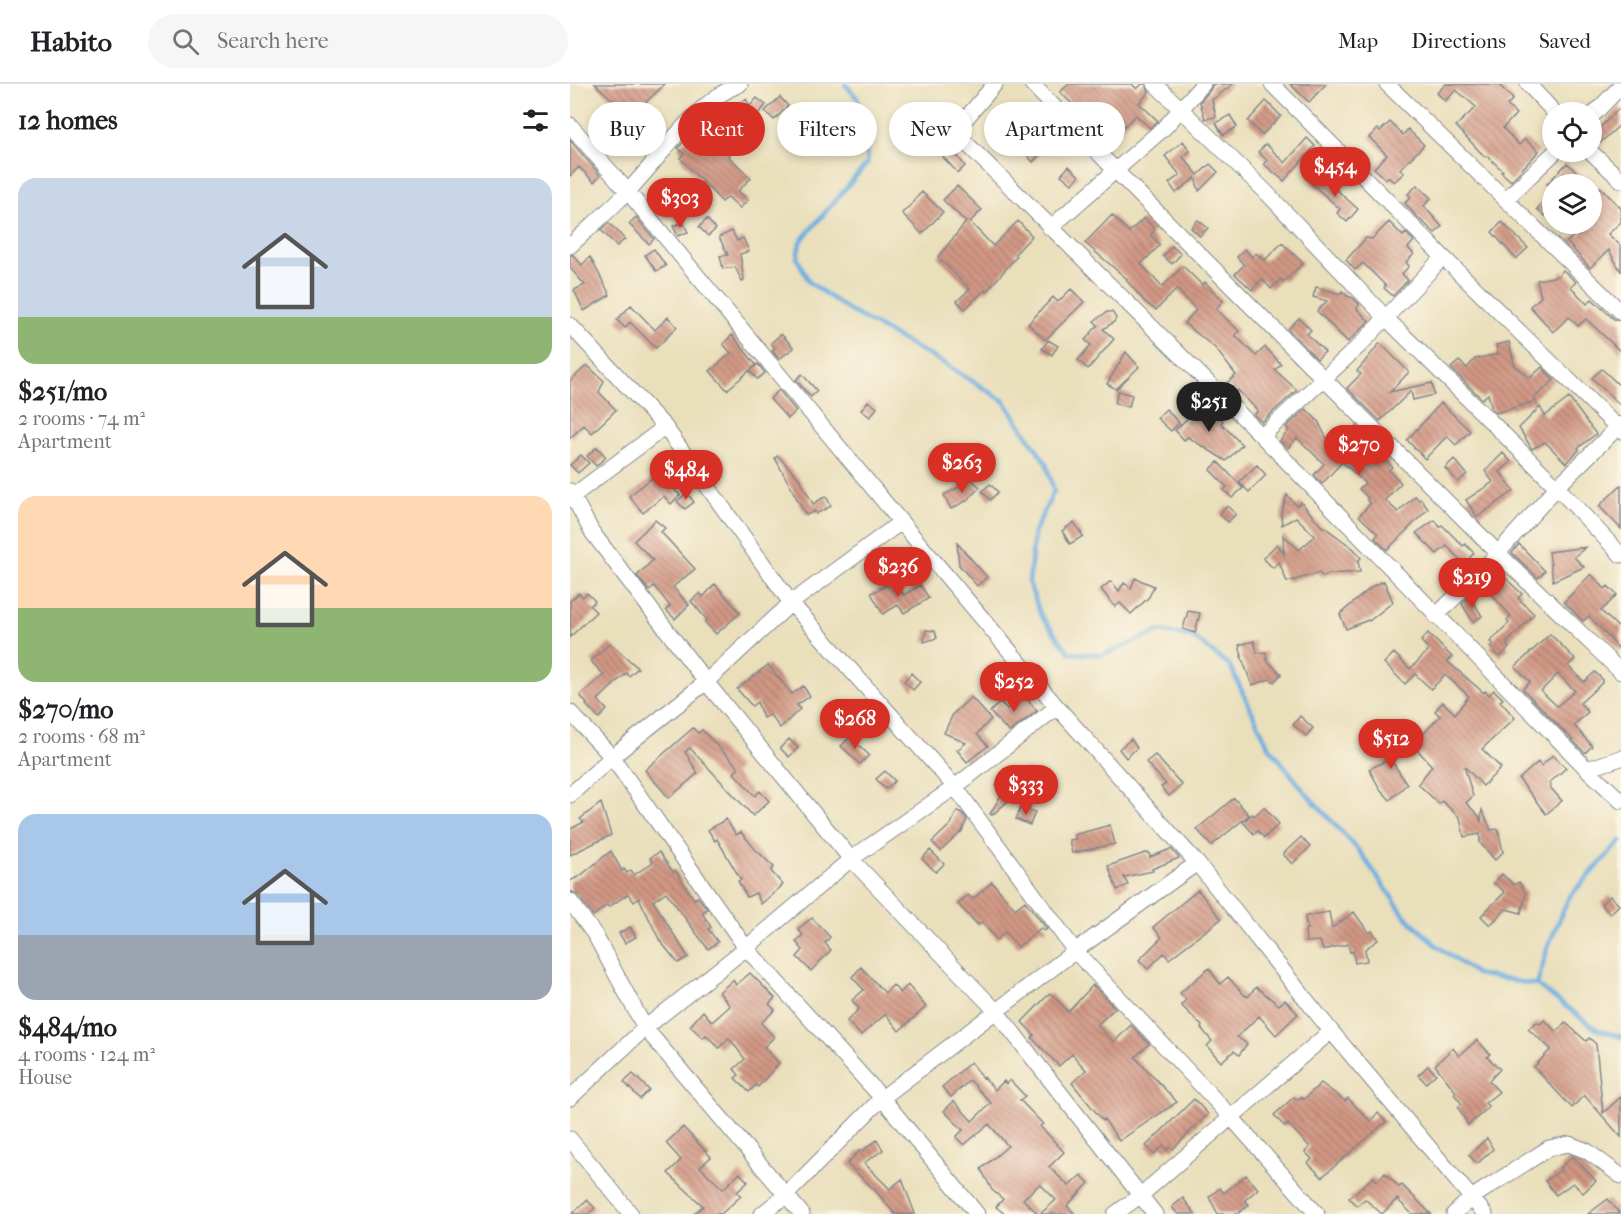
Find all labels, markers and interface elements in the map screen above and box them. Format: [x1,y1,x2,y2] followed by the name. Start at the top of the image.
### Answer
[148,14,568,68] search box
[30,25,112,58] text: Habito
[169,25,202,58] icon: search
[217,28,329,54] text: Search here
[1338,29,1378,53] text: Map
[1411,29,1506,53] text: Directions
[1539,29,1591,53] text: Saved
[588,102,666,156] chip: Buy
[678,102,765,156] chip: Rent
[777,102,877,156] chip: Filters
[889,102,972,156] chip: New
[984,102,1125,156] chip: Apartment
[1542,102,1602,234] map controls
[1542,102,1602,162] button: locate
[519,104,552,137] icon: filters
[18,105,118,136] text: 12 homes
[1299,147,1371,198] pin: $454
[1314,155,1356,178] text: $454
[1542,174,1602,234] button: layers
[644,178,716,229] pin: $303
[661,186,699,209] text: $303
[231,217,339,325] icon: home
[18,376,107,407] text: $251/mo
[1173,382,1245,433] pin: $251
[1190,390,1228,413] text: $251
[18,407,145,430] text: 2 rooms · 74 m²
[1323,425,1395,476] pin: $270
[18,430,112,453] text: Apartment
[1338,433,1380,456] text: $270
[926,443,998,494] pin: $263
[650,450,722,501] pin: $484
[942,451,982,474] text: $263
[664,458,708,481] text: $484
[231,535,339,643] icon: home
[862,547,934,598] pin: $236
[878,555,918,578] text: $236
[1436,558,1508,609] pin: $219
[1453,566,1491,589] text: $219
[978,662,1050,713] pin: $252
[994,670,1034,693] text: $252
[18,694,114,725] text: $270/mo
[819,699,891,750] pin: $268
[834,707,876,730] text: $268
[1355,719,1427,770] pin: $512
[18,725,145,748] text: 2 rooms · 68 m²
[1372,727,1410,750] text: $512
[18,748,112,771] text: Apartment
[990,765,1062,816] pin: $333
[1008,773,1044,796] text: $333
[231,853,339,961] icon: home
[18,1012,117,1043] text: $484/mo
[18,1043,155,1066] text: 4 rooms · 124 m²
[18,1066,72,1089] text: House

